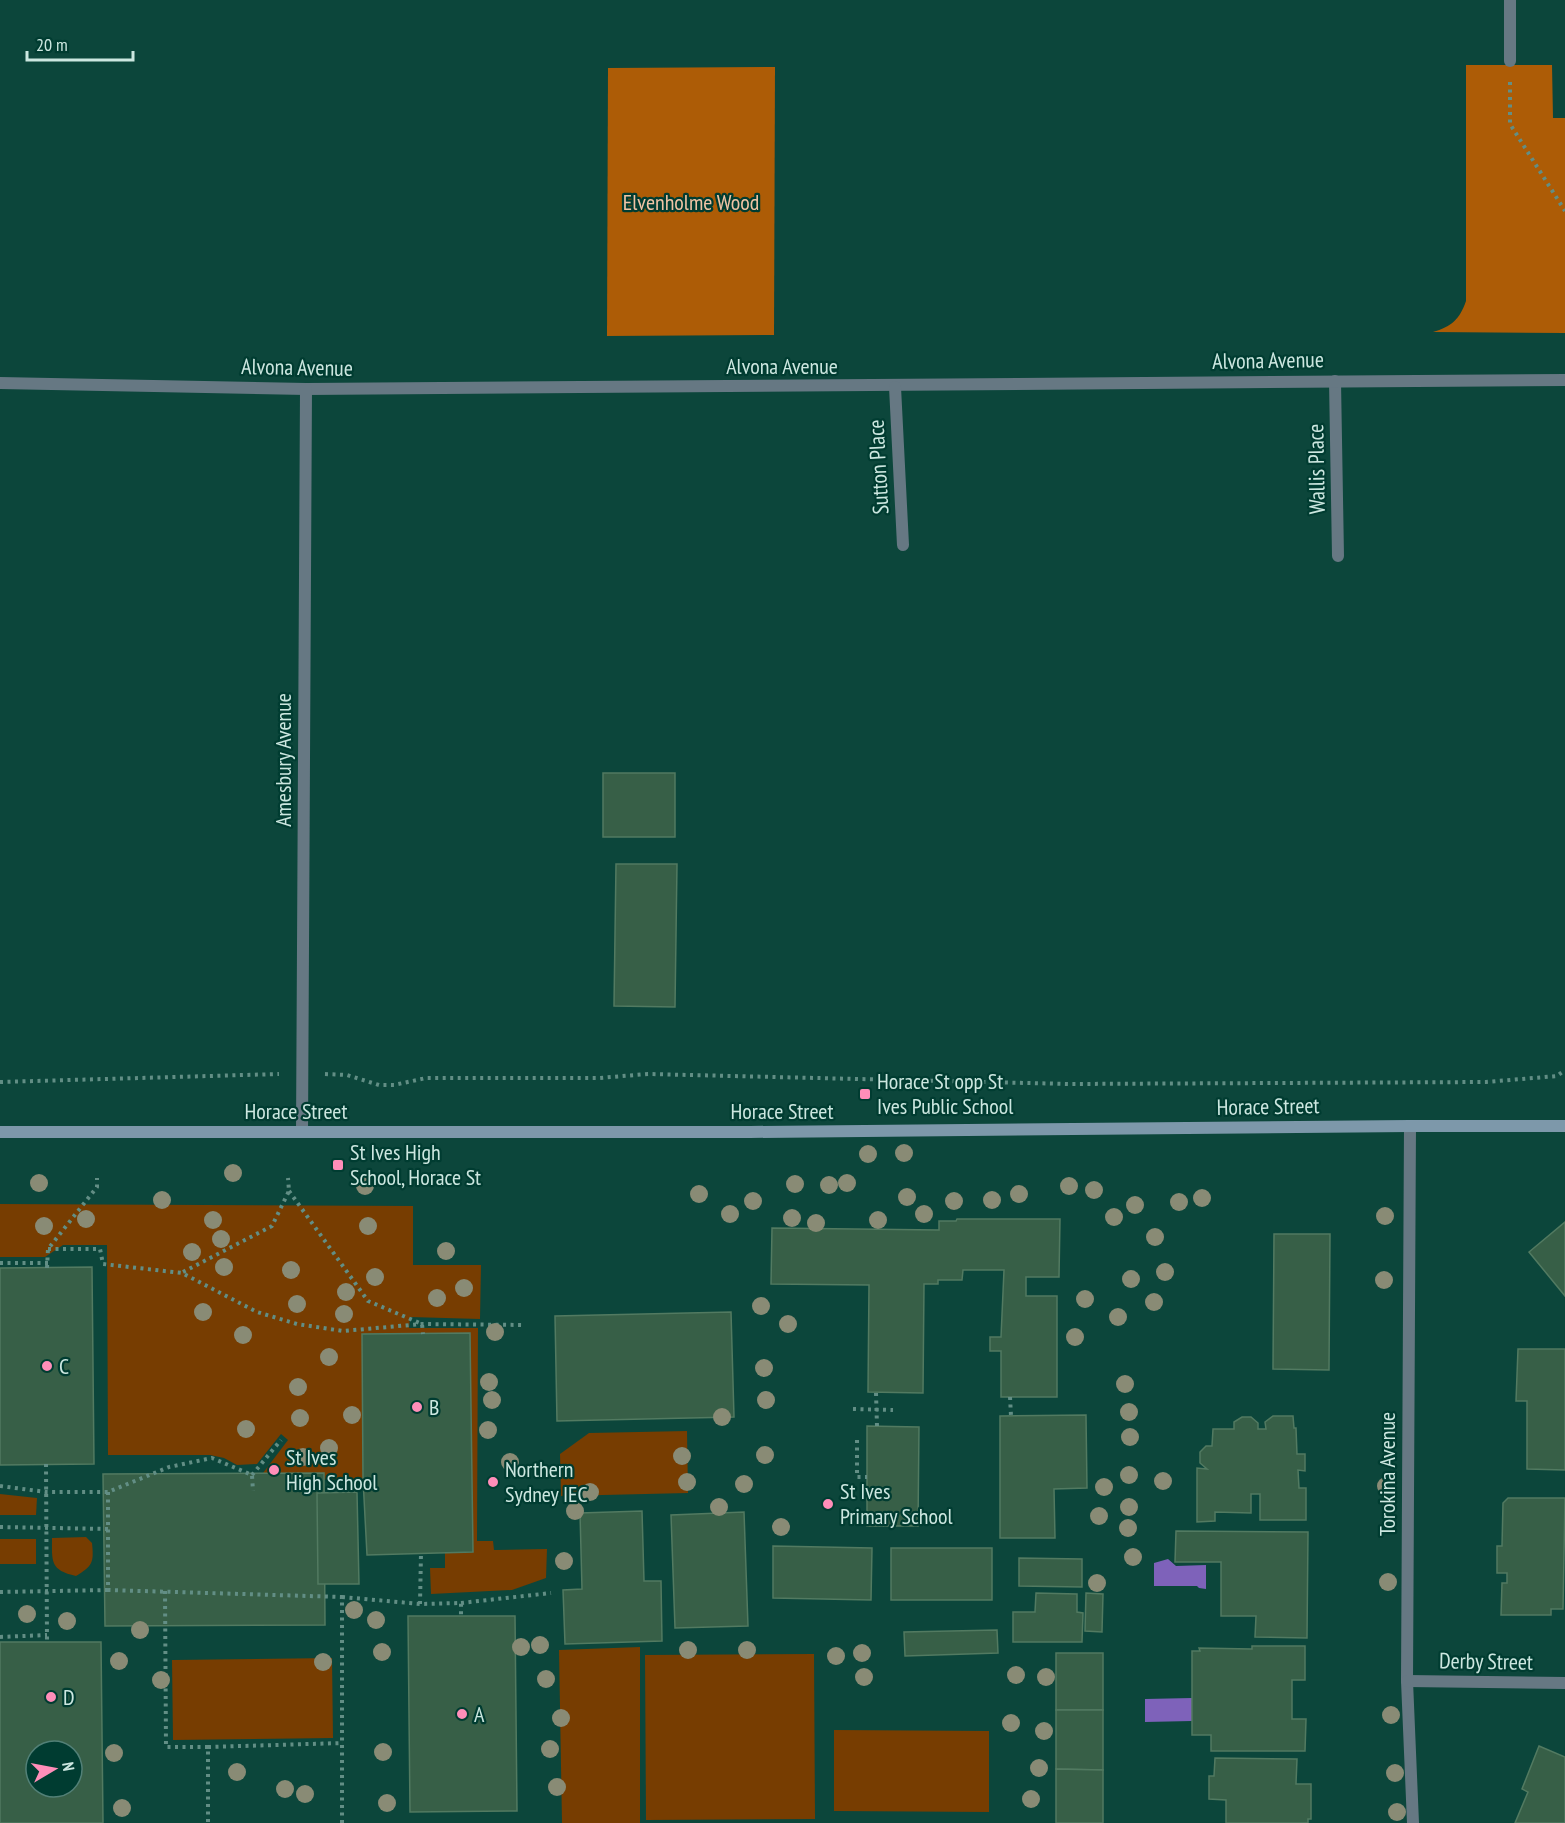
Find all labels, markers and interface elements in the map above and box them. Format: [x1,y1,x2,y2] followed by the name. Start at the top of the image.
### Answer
[27,24,134,62] scale bar
[36,33,68,56] text: 20 m
[623,188,759,216] park label: Elvenholme Wood
[1212,345,1324,375] street label: Alvona Avenue
[241,352,353,382] street label: Alvona Avenue
[726,352,838,380] street label: Alvona Avenue
[862,419,894,515] street label: Sutton Place
[1301,424,1331,514] street label: Wallis Place
[269,693,297,827] street label: Amesbury Avenue
[877,1067,1014,1120] place label: Horace St opp St Ives Public School
[858,1087,872,1101] marker: Horace St opp St Ives Public School
[1216,1091,1320,1121] street label: Horace Street
[245,1097,347,1125] street label: Horace Street
[731,1097,833,1125] street label: Horace Street
[350,1138,481,1191] place label: St Ives High School, Horace St
[331,1158,345,1172] marker: St Ives High School, Horace St
[59,1352,69,1380] place label: C
[40,1359,54,1373] marker: C
[429,1393,439,1421] place label: B
[410,1400,424,1414] marker: B
[1373,1412,1401,1536] street label: Torokina Avenue
[286,1443,378,1496] place label: St Ives High School
[505,1455,588,1508] place label: Northern Sydney IEC
[267,1463,281,1477] marker: St Ives High School
[486,1475,500,1489] marker: Northern Sydney IEC
[840,1477,954,1530] place label: St Ives Primary School
[821,1497,835,1511] marker: St Ives Primary School
[1439,1646,1533,1676] street label: Derby Street
[63,1683,75,1711] place label: D
[44,1690,58,1704] marker: D
[474,1700,485,1728] place label: A
[455,1707,469,1721] marker: A
[24,1739,84,1799] north arrow
[58,1760,79,1772] text: N

